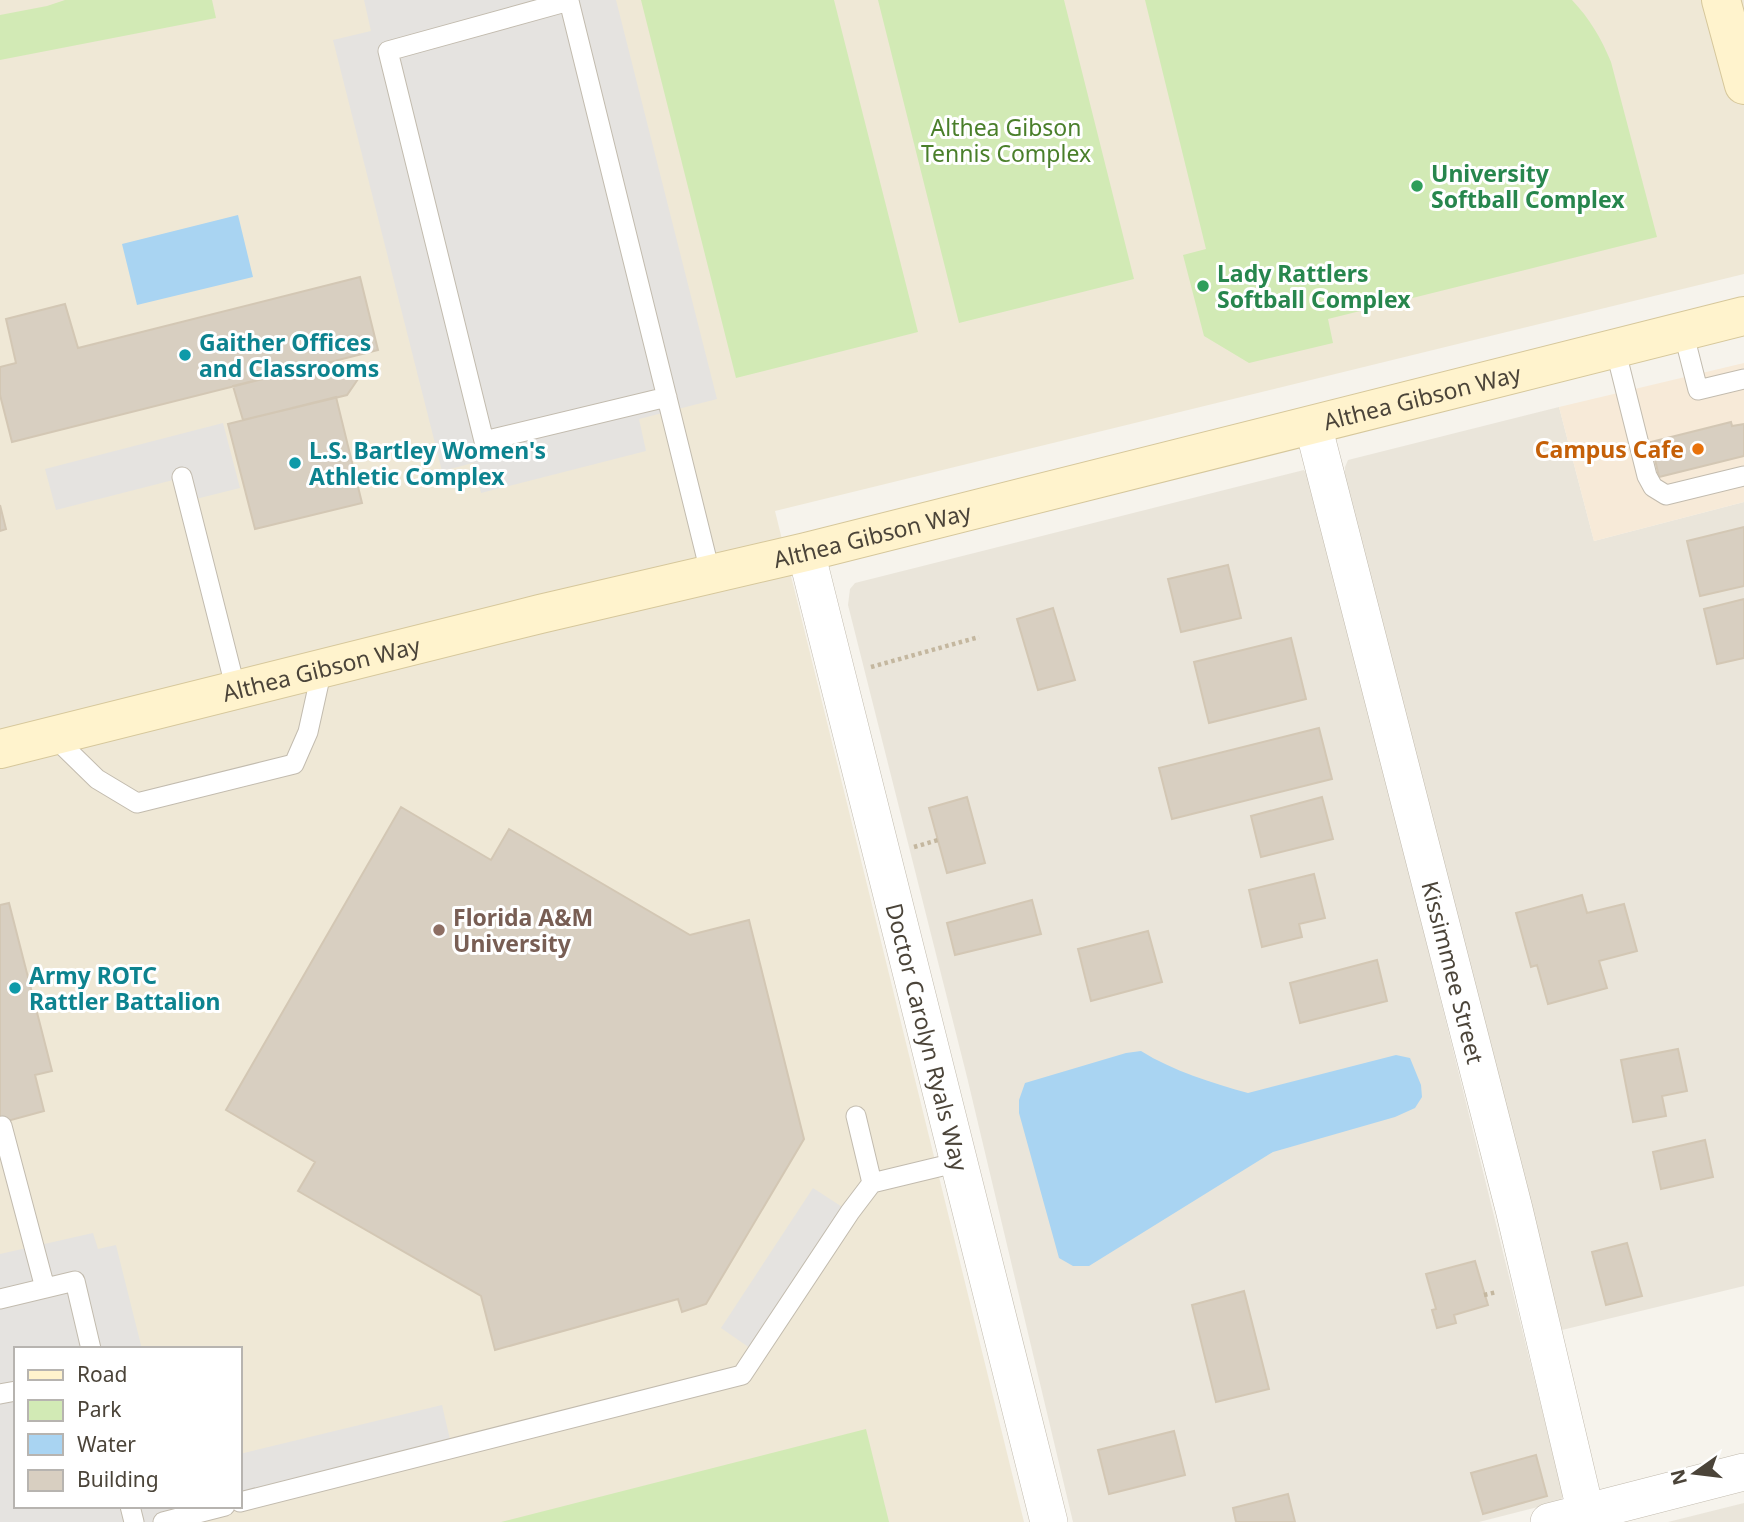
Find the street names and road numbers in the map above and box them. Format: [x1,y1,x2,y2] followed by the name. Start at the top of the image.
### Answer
[1320,357,1524,437] street label: Althea Gibson Way
[770,495,975,575] street label: Althea Gibson Way
[219,629,424,709] street label: Althea Gibson Way
[1415,878,1492,1067] street label: Kissimmee Street
[879,900,977,1175] street label: Doctor Carolyn Ryals Way

